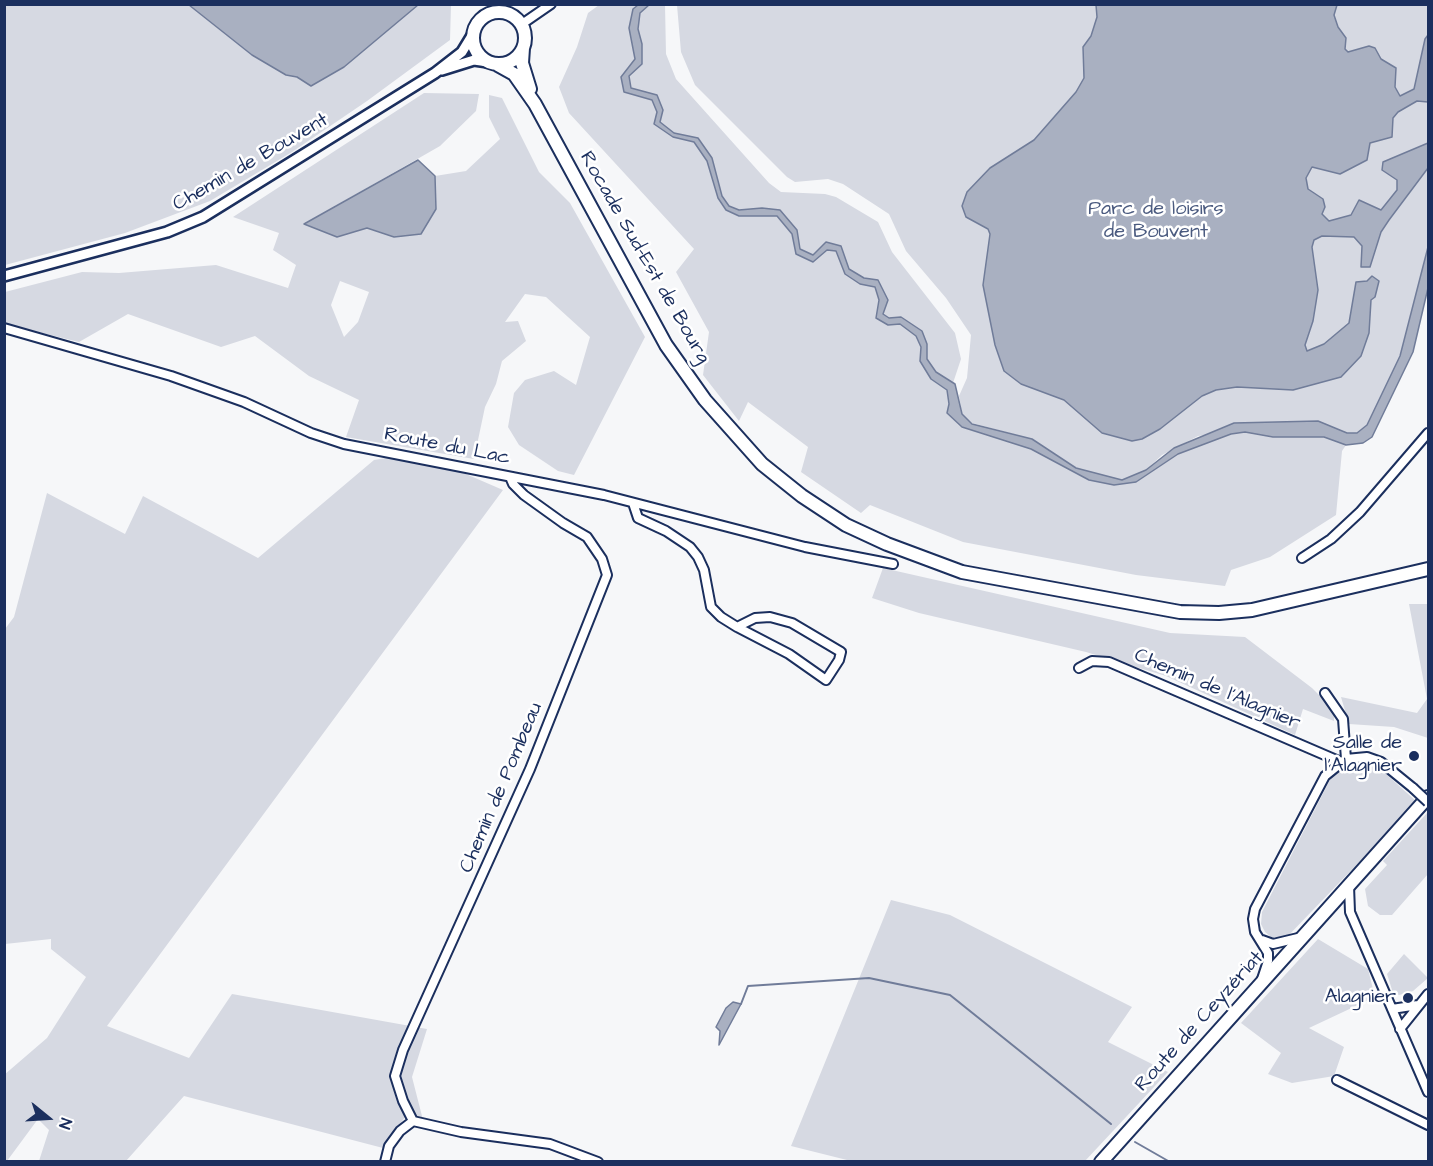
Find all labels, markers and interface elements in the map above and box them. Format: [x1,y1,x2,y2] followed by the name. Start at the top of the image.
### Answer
[169,109,333,217] street label: Chemin de Bouvent
[573,148,715,368] street label: Rocade Sud-Est de Bourg
[1088,198,1224,245] park label: Parc de loisirs de Bouvent
[382,423,512,471] street label: Route du Lac
[1130,644,1304,736] street label: Chemin de l'Alagnier
[455,699,549,877] street label: Chemin de Pombeau
[1324,732,1402,779] place label: Salle de l'Alagnier
[1407,749,1421,763] marker: Salle de l'Alagnier
[1131,947,1269,1097] street label: Route de Ceyzériat
[1325,986,1396,1010] place label: Alagnier
[1401,991,1415,1005] marker: Alagnier
[18,1088,78,1148] north arrow
[53,1115,77,1132] text: N

